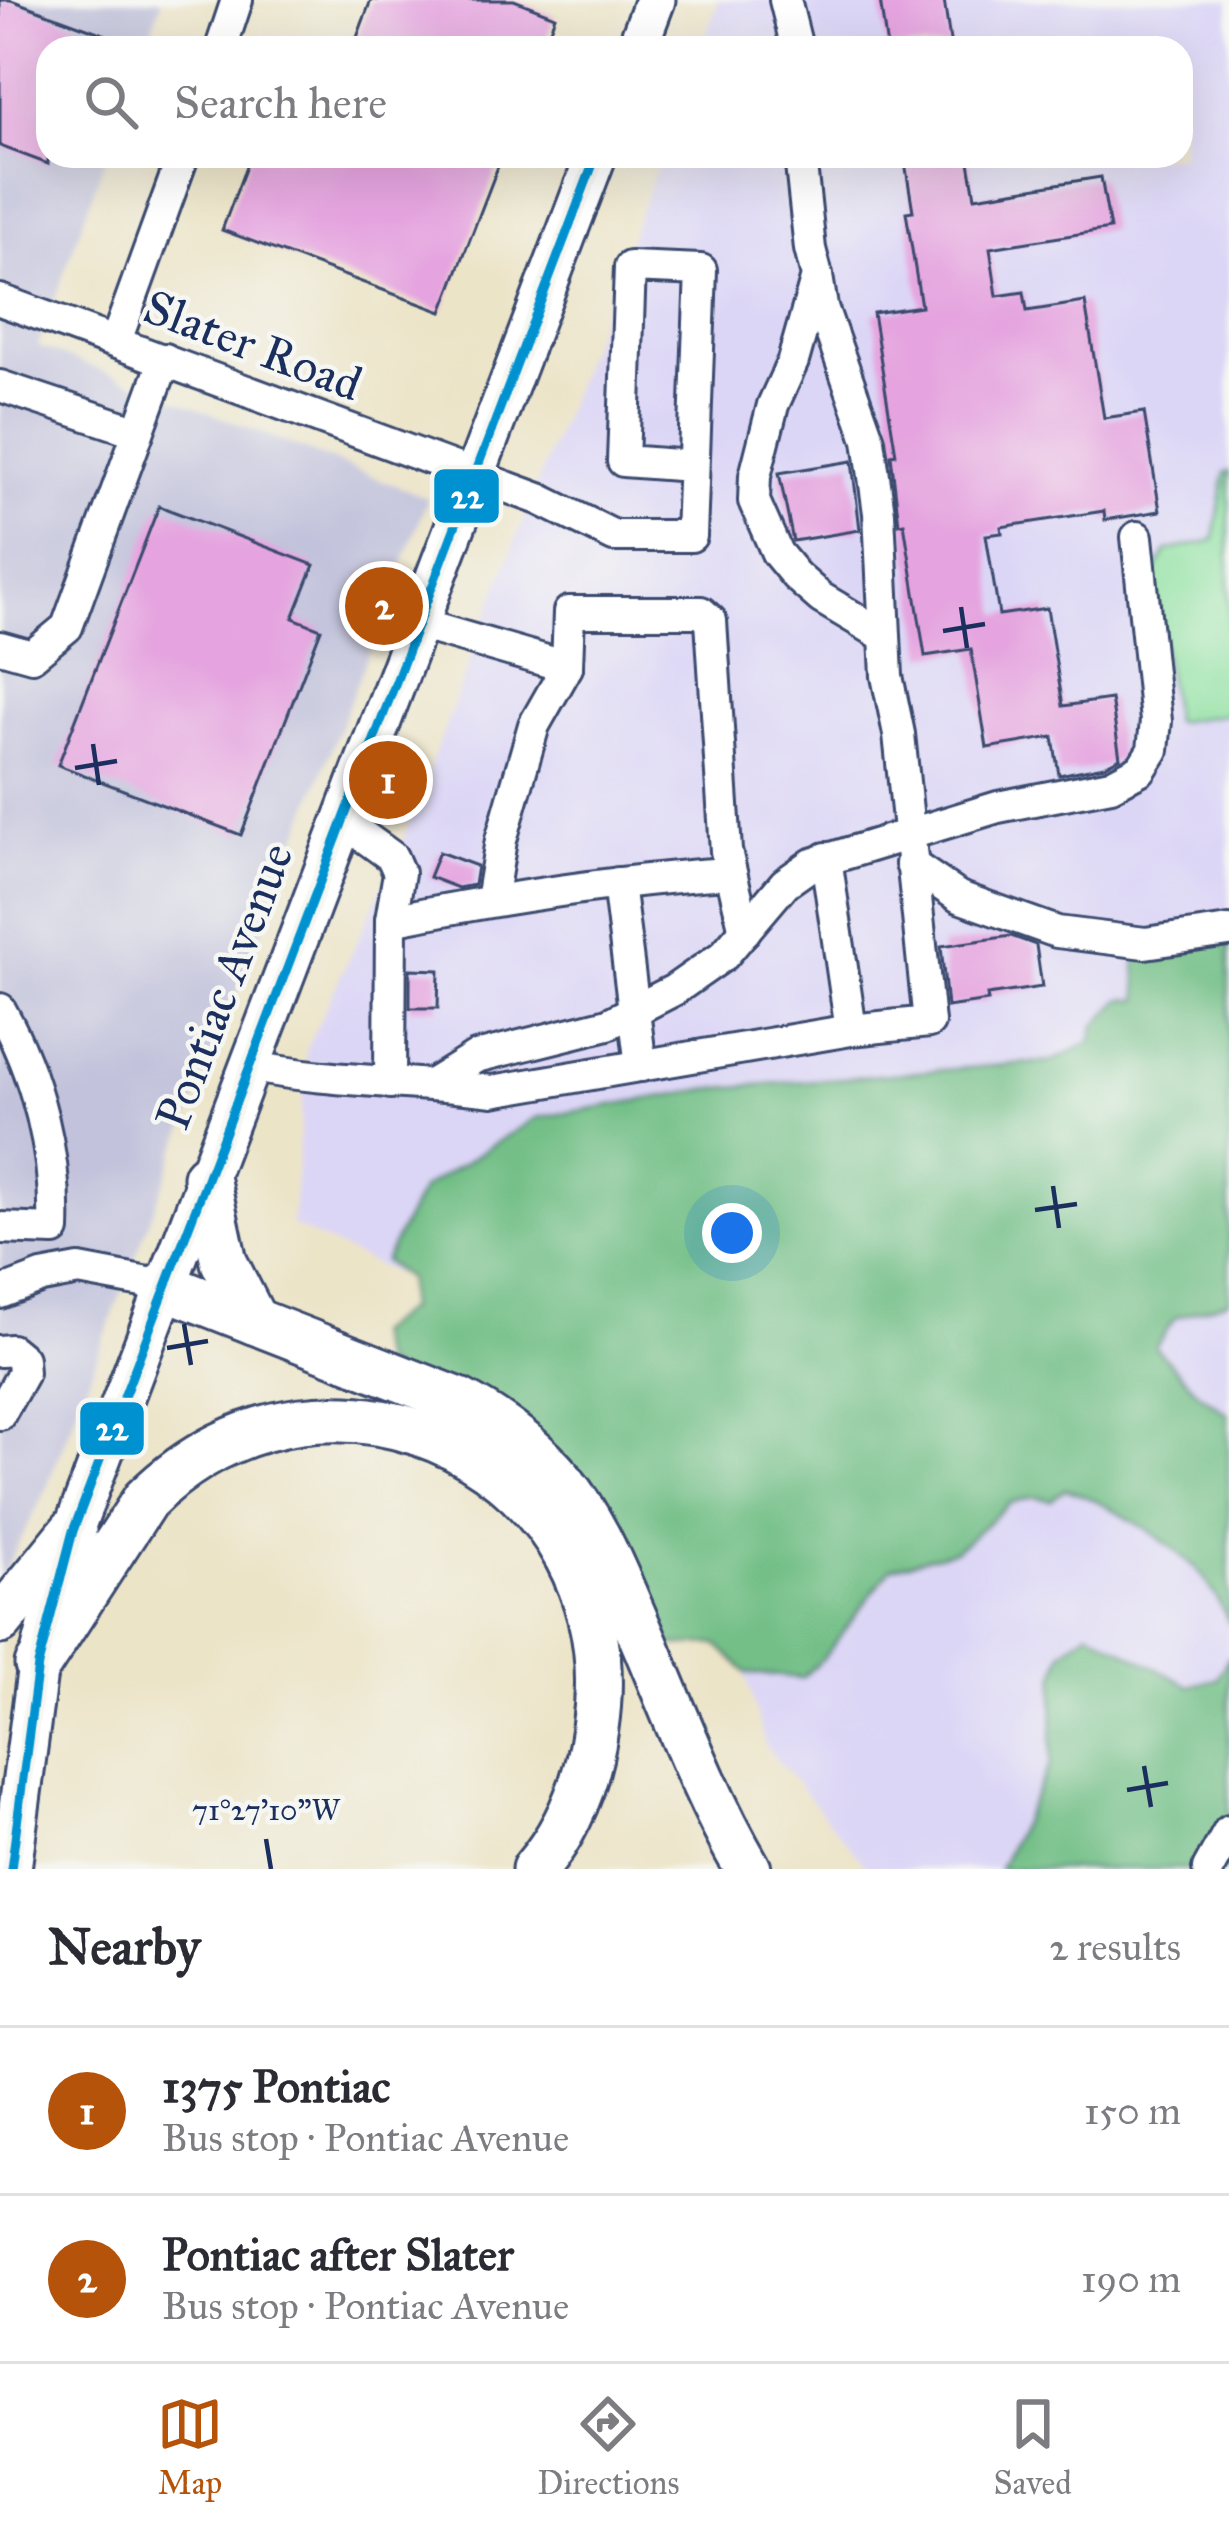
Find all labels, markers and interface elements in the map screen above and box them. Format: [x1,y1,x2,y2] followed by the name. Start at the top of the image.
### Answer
[36,36,1193,168] search box
[78,69,144,135] icon: search
[174,75,387,130] text: Search here
[136,277,370,413] street label: Slater Road
[432,467,501,525] line badge: 22
[451,477,484,517] text: 22
[345,561,423,651] pin: 2
[349,735,427,825] pin: 1
[142,835,306,1137] street label: Pontiac Avenue
[702,1203,762,1263] your location
[78,1400,146,1457] line badge: 22
[96,1409,129,1449] text: 22
[192,1792,341,1828] text: 71°27'10"W
[48,1916,200,1978] text: Nearby
[1049,1923,1181,1971] text: 2 results
[162,2059,391,2114] text: 1375 Pontiac
[79,2087,95,2135] text: 1
[1084,2087,1181,2135] text: 150 m
[162,2114,569,2162] text: Bus stop · Pontiac Avenue
[162,2227,514,2282] text: Pontiac after Slater
[77,2255,97,2303] text: 2
[1081,2255,1181,2303] text: 190 m
[162,2282,569,2330] text: Bus stop · Pontiac Avenue
[157,2391,223,2503] tab: Map
[537,2391,679,2503] tab: Directions
[994,2391,1072,2503] tab: Saved

